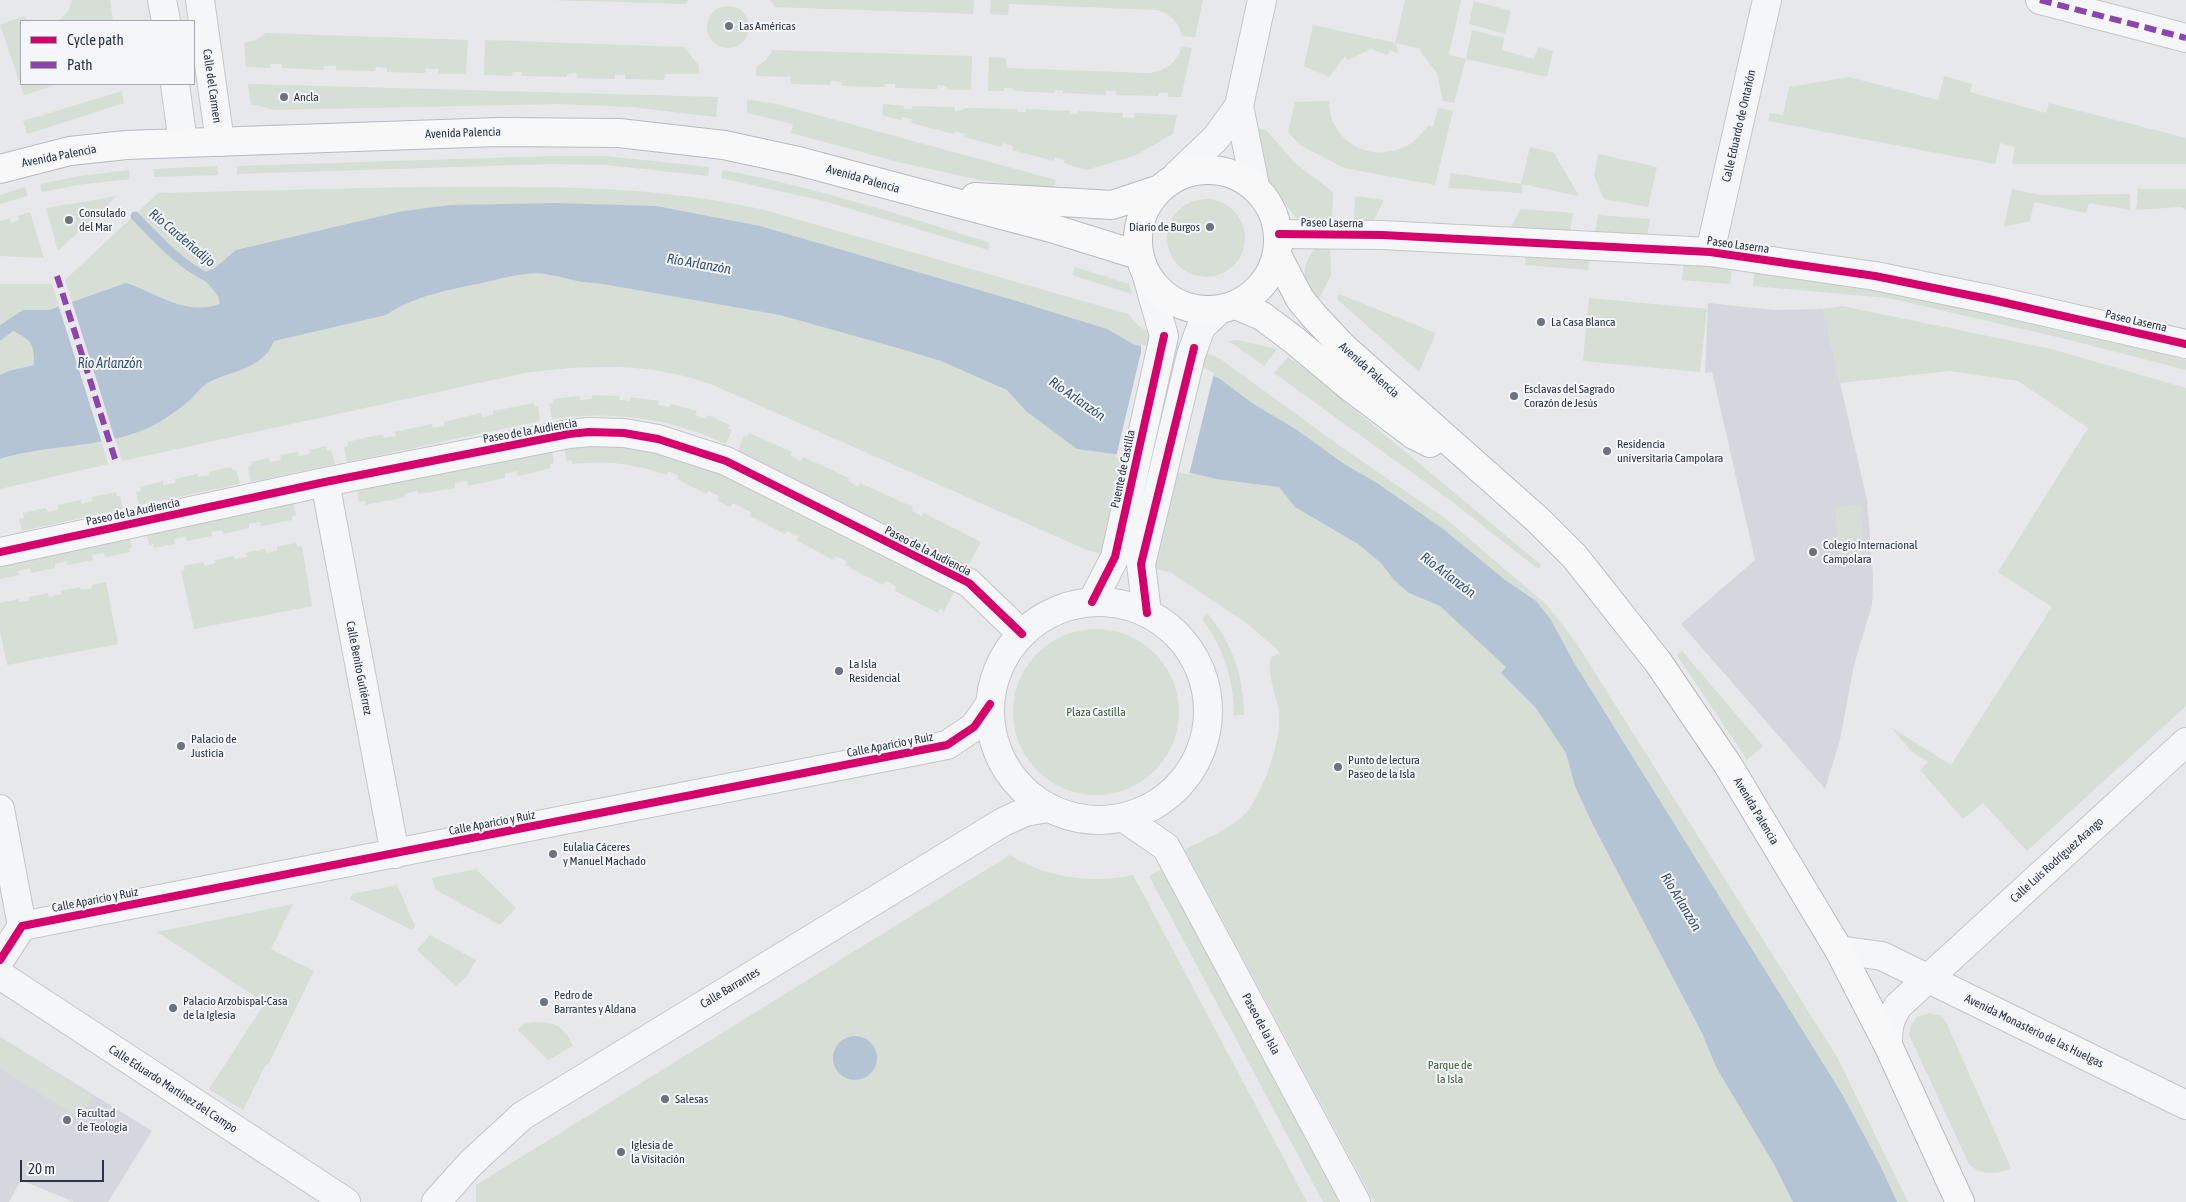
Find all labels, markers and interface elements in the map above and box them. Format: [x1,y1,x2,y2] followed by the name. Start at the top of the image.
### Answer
[739,19,796,33] place label: Las Américas
[20,20,195,85] legend
[723,20,735,32] marker: Las Américas
[67,31,124,48] text: Cycle path
[200,48,224,124] street label: Calle del Carmen
[67,56,93,73] text: Path
[1719,68,1759,184] street label: Calle Eduardo de Ontañón
[294,90,319,104] place label: Ancla
[278,91,290,103] marker: Ancla
[425,124,501,142] street label: Avenida Palencia
[20,142,98,170] street label: Avenida Palencia
[825,162,901,196] street label: Avenida Palencia
[146,205,218,271] water label: Río Cardeñadijo
[79,206,126,234] place label: Consulado del Mar
[63,214,75,226] marker: Consulado del Mar
[1300,215,1364,231] street label: Paseo Laserna
[1129,220,1200,234] place label: Diario de Burgos
[1204,221,1216,233] marker: Diario de Burgos
[1706,233,1770,257] street label: Paseo Laserna
[666,250,732,278] water label: Río Arlanzón
[2104,307,2168,335] street label: Paseo Laserna
[1551,315,1616,329] place label: La Casa Blanca
[1535,316,1547,328] marker: La Casa Blanca
[1336,339,1402,401] street label: Avenida Palencia
[78,356,142,372] water label: Río Arlanzón
[1046,374,1108,424] water label: Río Arlanzón
[1524,382,1615,410] place label: Esclavas del Sagrado Corazón de Jesús
[1508,390,1520,402] marker: Esclavas del Sagrado Corazón de Jesús
[482,416,578,446] street label: Paseo de la Audiencia
[1108,429,1138,509] street label: Puente de Castilla
[1617,437,1723,465] place label: Residencia universitaria Campolara
[1601,445,1613,457] marker: Residencia universitaria Campolara
[85,495,181,529] street label: Paseo de la Audiencia
[882,523,974,579] street label: Paseo de la Audiencia
[1823,538,1918,566] place label: Colegio Internacional Campolara
[1807,546,1819,558] marker: Colegio Internacional Campolara
[1417,549,1479,601] water label: Río Arlanzón
[343,620,375,716] street label: Calle Benito Gutiérrez
[849,657,900,685] place label: La Isla Residencial
[833,665,845,677] marker: La Isla Residencial
[1066,705,1126,719] park label: Plaza Castilla
[846,730,934,760] street label: Calle Aparicio y Ruiz
[191,732,237,760] place label: Palacio de Justicia
[175,740,187,752] marker: Palacio de Justicia
[1348,753,1420,781] place label: Punto de lectura Paseo de la Isla
[1332,761,1344,773] marker: Punto de lectura Paseo de la Isla
[1730,775,1782,847] street label: Avenida Palencia
[448,808,536,838] street label: Calle Aparicio y Ruiz
[2007,814,2107,906] street label: Calle Luis Rodríguez Arango
[563,840,646,868] place label: Eulalia Cáceres y Manuel Machado
[547,848,559,860] marker: Eulalia Cáceres y Manuel Machado
[1657,870,1705,934] water label: Río Arlanzón
[51,885,139,915] street label: Calle Aparicio y Ruiz
[698,965,762,1011] street label: Calle Barrantes
[554,988,636,1016] place label: Pedro de Barrantes y Aldana
[1239,991,1283,1057] street label: Paseo de la Isla
[1962,991,2106,1071] street label: Avenida Monasterio de las Huelgas
[183,994,288,1022] place label: Palacio Arzobispal-Casa de la Iglesia
[538,996,550,1008] marker: Pedro de Barrantes y Aldana
[167,1002,179,1014] marker: Palacio Arzobispal-Casa de la Iglesia
[106,1042,240,1136] street label: Calle Eduardo Martínez del Campo
[1428,1058,1472,1086] park label: Parque de la Isla
[675,1092,708,1106] place label: Salesas
[659,1093,671,1105] marker: Salesas
[77,1106,128,1134] place label: Facultad de Teología
[61,1114,73,1126] marker: Facultad de Teología
[631,1138,685,1166] place label: Iglesia de la Visitación
[615,1146,627,1158] marker: Iglesia de la Visitación
[22,1150,106,1182] scale bar
[28,1160,55,1177] text: 20 m

